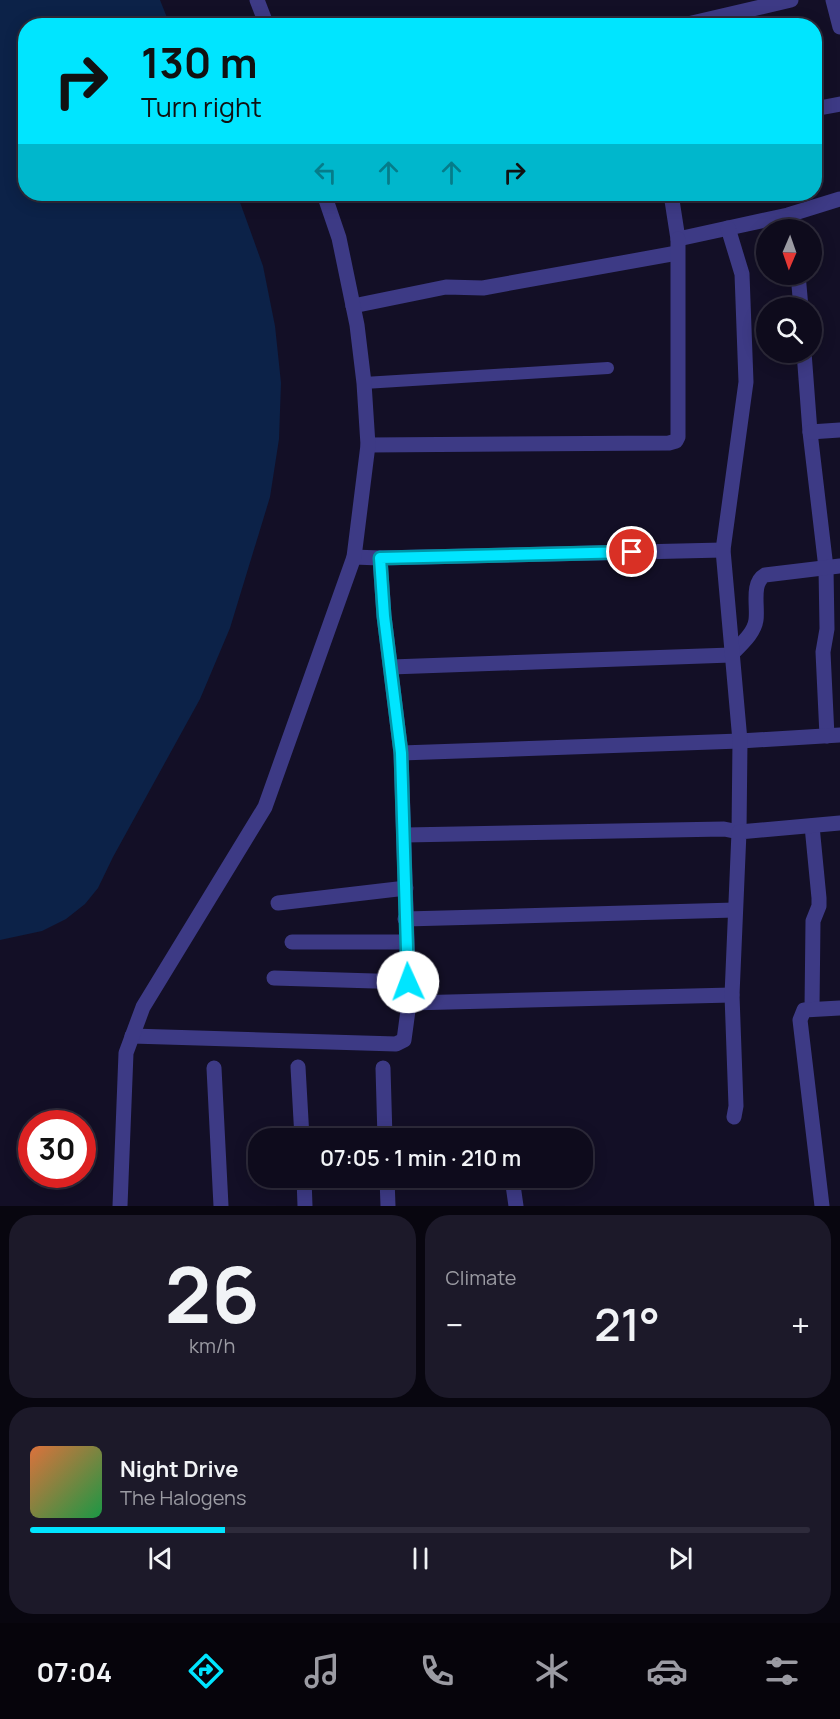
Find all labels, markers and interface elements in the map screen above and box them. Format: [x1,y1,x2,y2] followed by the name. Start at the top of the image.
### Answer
[141,33,258,91] text: 130 m
[42,42,120,120] icon: right
[141,88,262,125] text: Turn right
[309,156,342,189] icon: left
[372,156,405,189] icon: ahead
[435,156,468,189] icon: ahead
[498,156,531,189] icon: right
[756,219,822,285] north arrow
[756,219,822,363] map controls
[756,297,822,363] button: search
[606,526,657,577] pin
[615,535,648,568] icon: arrive
[376,950,440,1014] position arrow
[18,1110,96,1188] speed limit sign: 30
[320,1143,521,1173] text: 07:05 · 1 min · 210 m
[165,1240,260,1346] text: 26
[446,1264,517,1291] text: Climate
[594,1293,660,1355] text: 21°
[446,1302,463,1347] text: −
[791,1302,810,1347] text: +
[189,1332,236,1359] text: km/h
[120,1454,239,1484] text: Night Drive
[120,1484,246,1511] text: The Halogens
[144,1542,177,1575] icon: previous
[404,1542,437,1575] icon: pause
[664,1542,697,1575] icon: next
[185,1650,227,1692] icon: directions
[301,1650,343,1692] icon: music
[416,1650,458,1692] icon: phone
[531,1650,573,1692] icon: climate
[646,1650,688,1692] icon: car
[761,1650,803,1692] icon: filters
[37,1653,112,1690] text: 07:04

